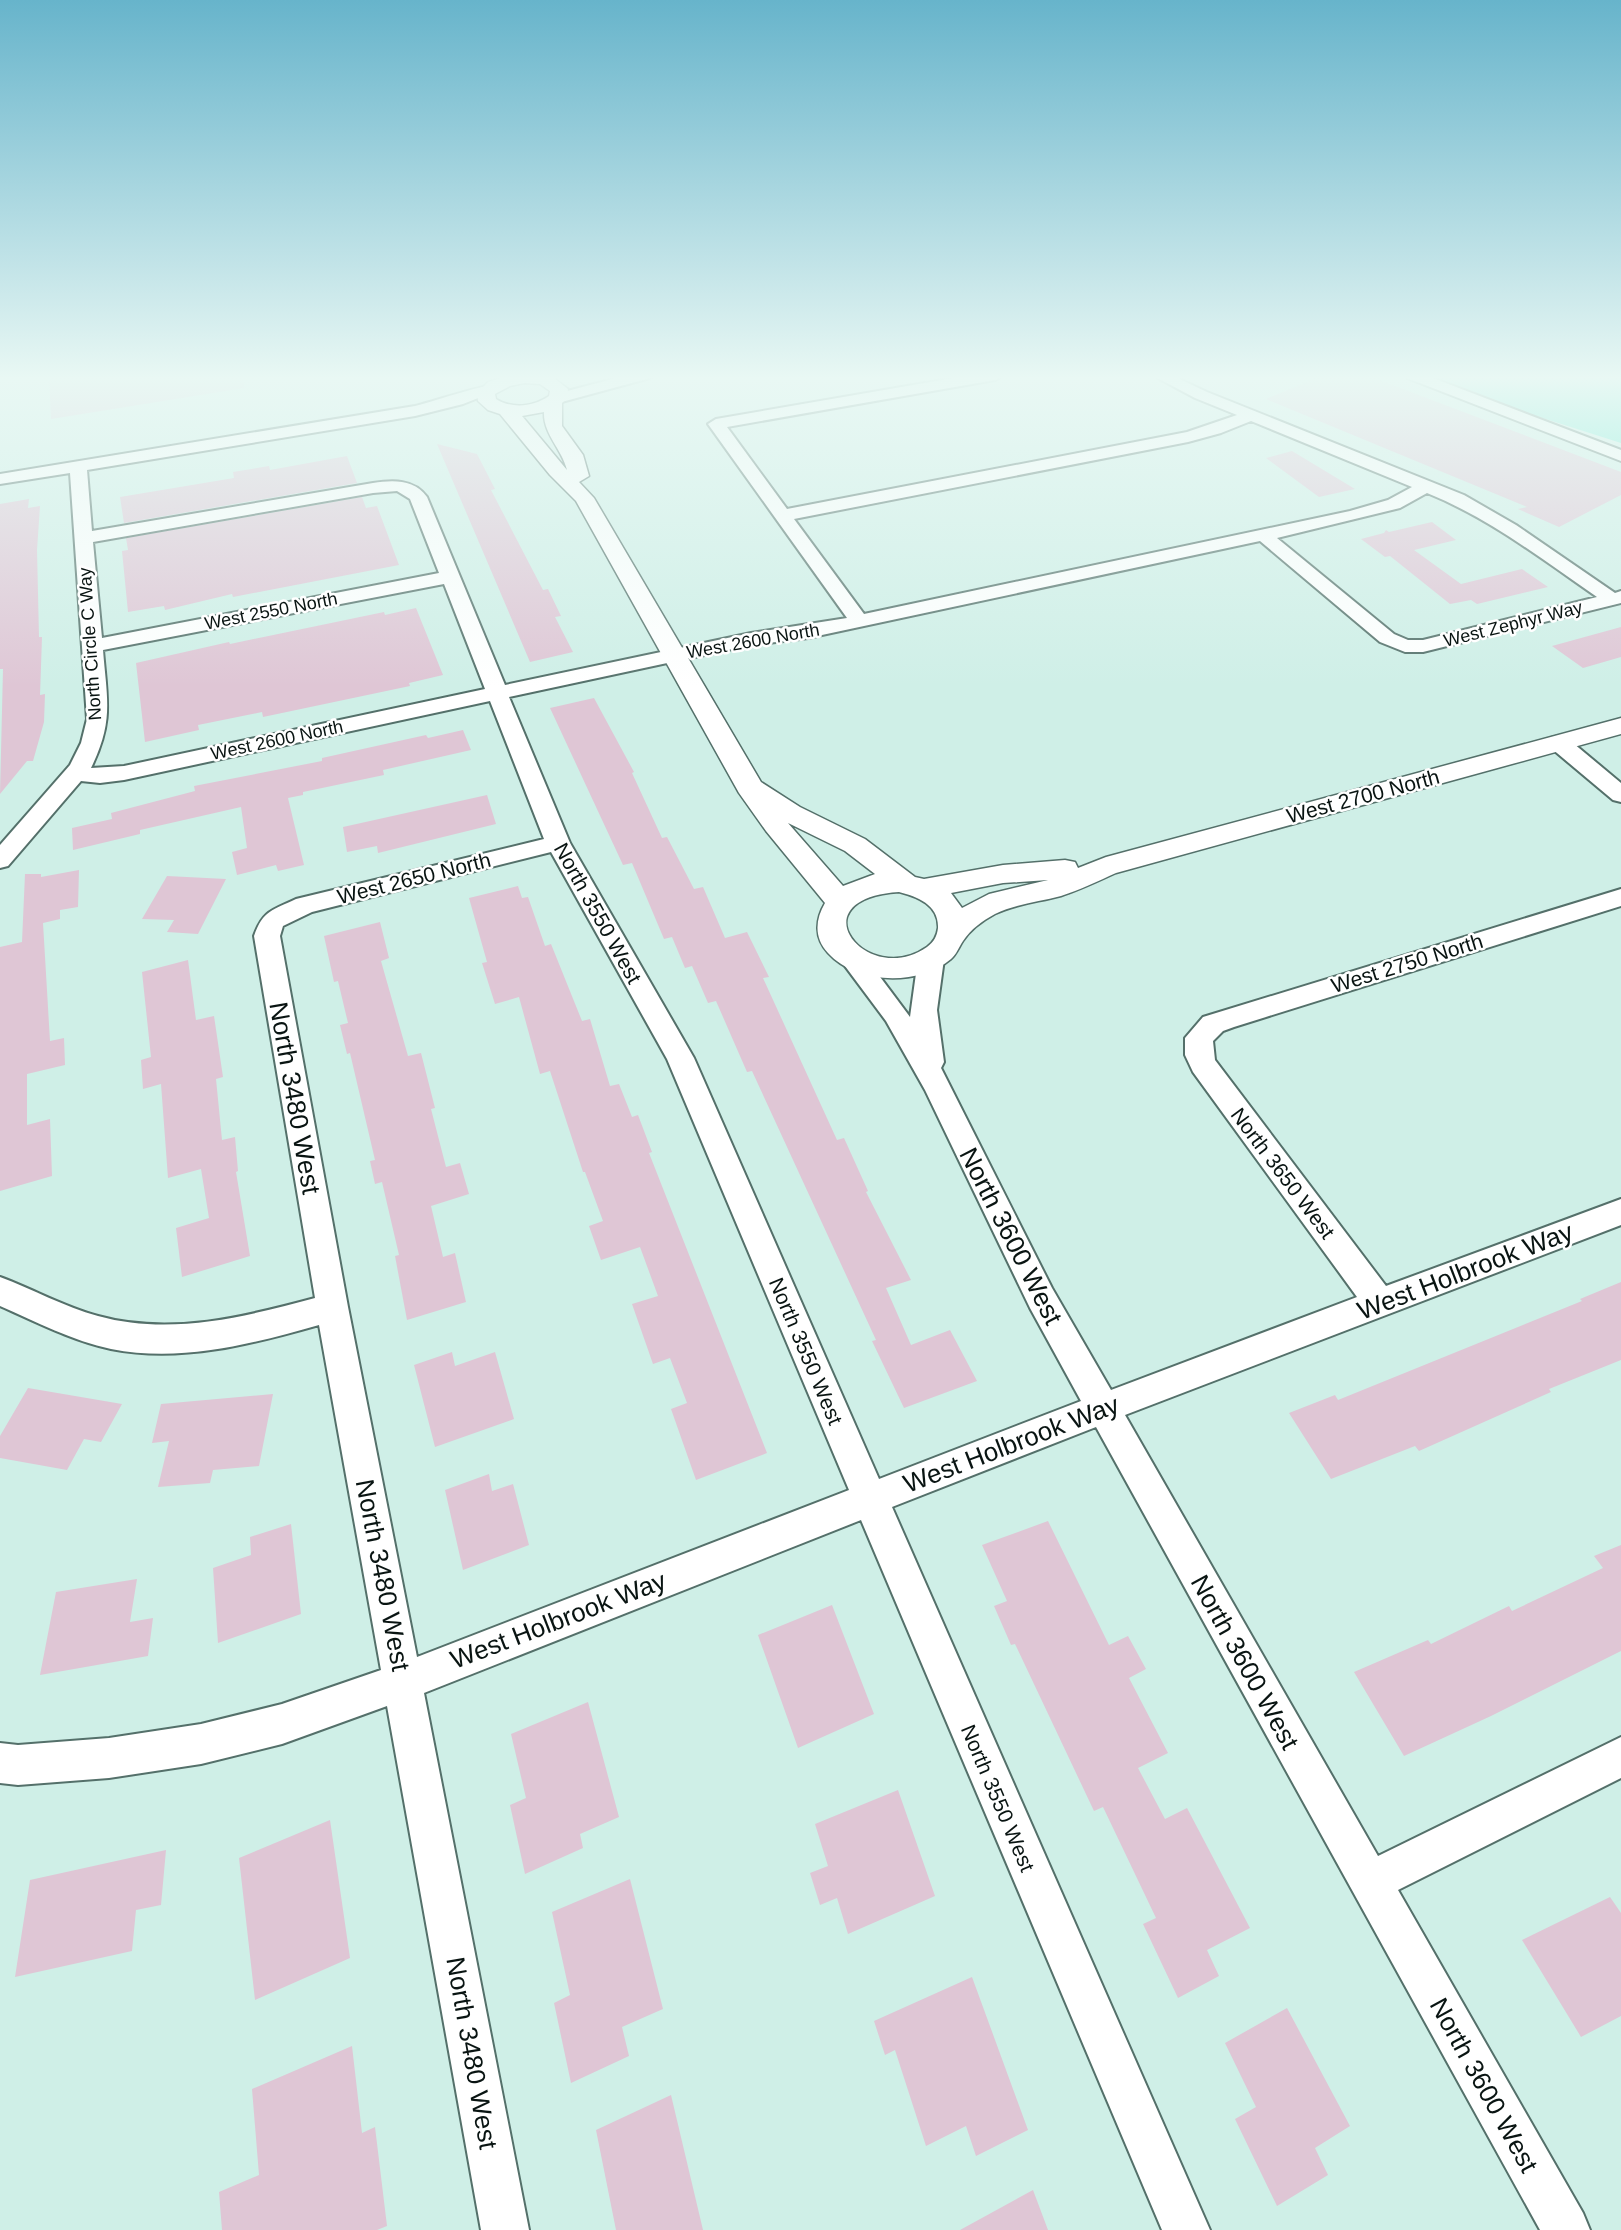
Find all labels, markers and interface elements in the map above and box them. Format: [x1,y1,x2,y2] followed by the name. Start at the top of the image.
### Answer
[75,567,105,721] street label: North Circle C Way
[203,588,339,634] street label: West 2550 North
[1442,597,1584,651] street label: West Zephyr Way
[685,619,821,663] street label: West 2600 North
[209,716,345,764] street label: West 2600 North
[1284,765,1442,827] street label: West 2700 North
[550,839,646,987] street label: North 3550 West
[335,848,493,908] street label: West 2650 North
[1328,929,1486,997] street label: West 2750 North
[263,1000,327,1197] street label: North 3480 West
[1227,1103,1340,1243] street label: North 3650 West
[953,1142,1069,1330] street label: North 3600 West
[1353,1216,1577,1326] street label: West Holbrook Way
[765,1274,847,1428] street label: North 3550 West
[899,1389,1123,1499] street label: West Holbrook Way
[350,1477,416,1674] street label: North 3480 West
[446,1565,670,1675] street label: West Holbrook Way
[1185,1570,1306,1755] street label: North 3600 West
[957,1721,1039,1875] street label: North 3550 West
[440,1955,504,2152] street label: North 3480 West
[1424,1993,1545,2178] street label: North 3600 West

